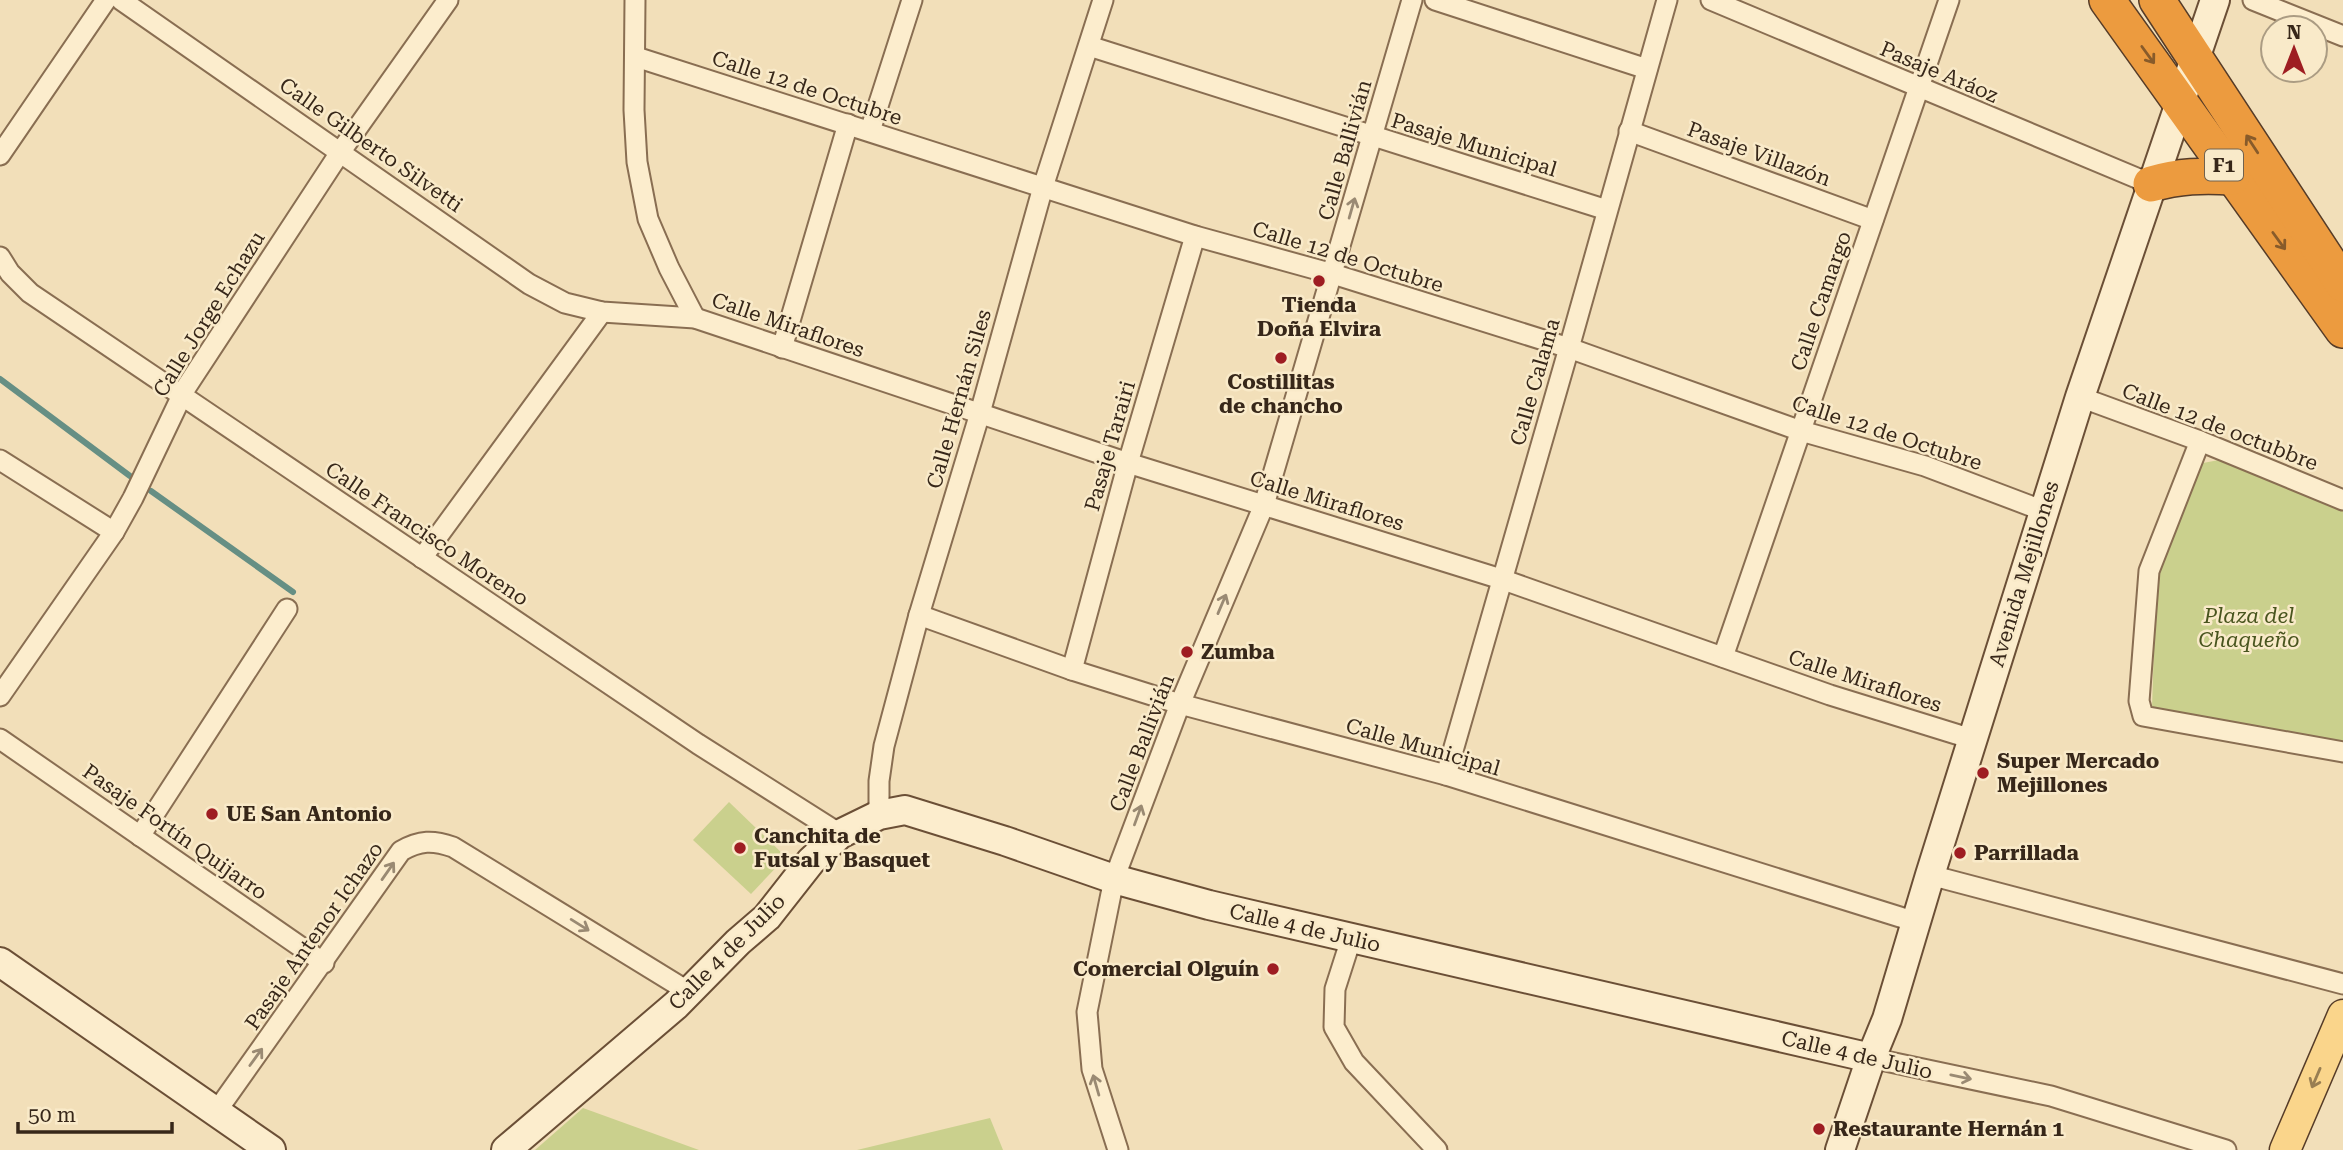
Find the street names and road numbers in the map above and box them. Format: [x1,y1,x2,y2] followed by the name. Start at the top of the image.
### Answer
[1876,36,2002,108] street label: Pasaje Aráoz
[709,46,905,130] street label: Calle 12 de Octubre
[275,73,467,217] street label: Calle Gilberto Silvetti
[1313,77,1377,223] street label: Calle Ballivián
[1388,108,1560,182] street label: Pasaje Municipal
[1684,117,1834,191] street label: Pasaje Villazón
[2205,150,2243,181] road number: F1
[1250,217,1446,297] street label: Calle 12 de Octubre
[148,227,270,401] street label: Calle Jorge Echazu
[1786,228,1856,374] street label: Calle Camargo
[709,288,867,362] street label: Calle Miraflores
[922,307,996,491] street label: Calle Hernán Siles
[1505,315,1565,448] street label: Calle Calama
[1080,378,1140,514] street label: Pasaje Tarairi
[2119,379,2321,475] street label: Calle 12 de octubbre
[1789,391,1985,475] street label: Calle 12 de Octubre
[321,457,533,611] street label: Calle Francisco Moreno
[1247,466,1407,536] street label: Calle Miraflores
[1984,478,2064,670] street label: Avenida Mejillones
[1785,645,1945,717] street label: Calle Miraflores
[1105,671,1179,815] street label: Calle Ballivián
[1343,714,1503,781] street label: Calle Municipal
[78,759,272,905] street label: Pasaje Fortín Quijarro
[240,838,388,1034] street label: Pasaje Antenor Ichazo
[664,889,790,1015] street label: Calle 4 de Julio
[1227,899,1383,957] street label: Calle 4 de Julio
[1779,1026,1935,1084] street label: Calle 4 de Julio

